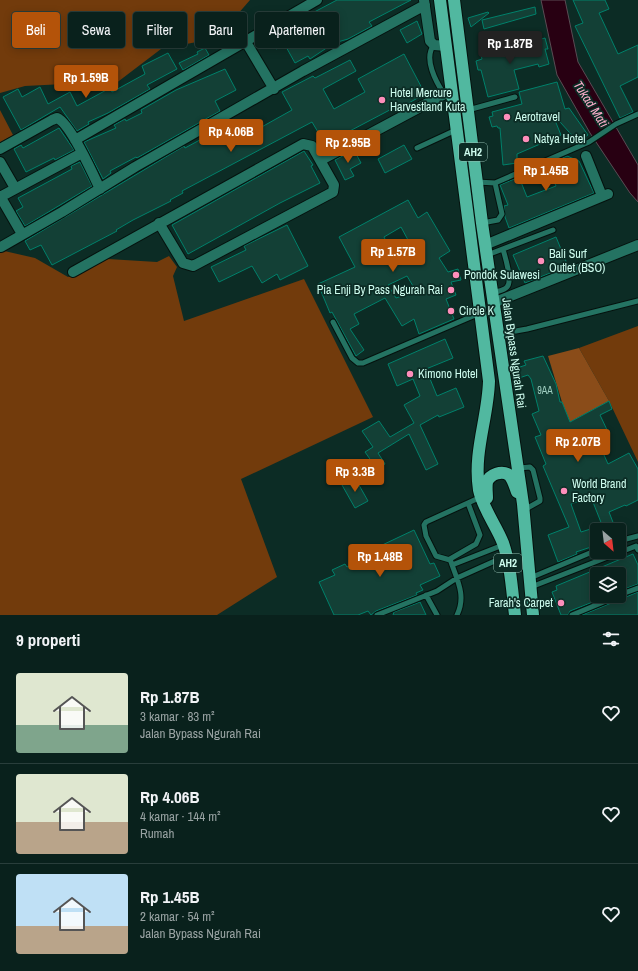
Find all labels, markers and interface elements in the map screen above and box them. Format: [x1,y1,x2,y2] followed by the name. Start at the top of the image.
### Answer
[12,12,60,48] chip: Beli
[68,12,125,48] chip: Sewa
[133,12,187,48] chip: Filter
[195,12,247,48] chip: Baru
[255,12,339,48] chip: Apartemen
[469,31,551,65] pin: Rp 1.87B
[487,35,533,52] text: Rp 1.87B
[45,65,127,99] pin: Rp 1.59B
[63,69,109,86] text: Rp 1.59B
[570,77,612,131] water label: Tukad Mati
[390,85,466,115] place label: Hotel Mercure Harvestland Kuta
[377,95,387,105] marker: Hotel Mercure Harvestland Kuta
[514,109,560,125] place label: Aerotravel
[502,112,512,122] marker: Aerotravel
[190,119,272,153] pin: Rp 4.06B
[208,123,254,140] text: Rp 4.06B
[307,130,389,164] pin: Rp 2.95B
[534,131,585,147] place label: Natya Hotel
[325,134,371,151] text: Rp 2.95B
[521,134,531,144] marker: Natya Hotel
[459,143,487,161] road number: AH2
[505,158,587,192] pin: Rp 1.45B
[523,162,569,179] text: Rp 1.45B
[352,239,434,273] pin: Rp 1.57B
[370,243,416,260] text: Rp 1.57B
[549,246,605,276] place label: Bali Surf Outlet (BSO)
[536,256,546,266] marker: Bali Surf Outlet (BSO)
[464,267,540,283] place label: Pondok Sulawesi
[451,270,461,280] marker: Pondok Sulawesi
[317,282,443,298] place label: Pia Enji By Pass Ngurah Rai
[446,285,456,295] marker: Pia Enji By Pass Ngurah Rai
[498,297,530,409] street label: Jalan Bypass Ngurah Rai
[459,303,494,319] place label: Circle K
[446,306,456,316] marker: Circle K
[418,366,478,382] place label: Kimono Hotel
[405,369,415,379] marker: Kimono Hotel
[537,384,553,397] house number: 9AA
[537,429,619,463] pin: Rp 2.07B
[555,433,601,450] text: Rp 2.07B
[318,459,392,493] pin: Rp 3.3B
[335,463,375,480] text: Rp 3.3B
[572,476,627,506] place label: World Brand Factory
[559,486,569,496] marker: World Brand Factory
[590,523,626,559] north arrow
[590,523,626,603] map controls
[339,544,421,578] pin: Rp 1.48B
[357,548,403,565] text: Rp 1.48B
[494,554,522,572] road number: AH2
[590,567,626,603] button: layers
[489,595,553,611] place label: Farah's Carpet
[556,598,566,608] marker: Farah's Carpet
[16,628,80,651] text: 9 properti
[600,628,622,650] icon: filters
[140,685,200,708] text: Rp 1.87B
[48,689,96,737] icon: home
[600,702,622,724] icon: heart
[140,708,215,725] text: 3 kamar · 83 m²
[140,725,261,742] text: Jalan Bypass Ngurah Rai
[140,785,200,808] text: Rp 4.06B
[48,790,96,838] icon: home
[600,803,622,825] icon: heart
[140,808,221,825] text: 4 kamar · 144 m²
[140,825,174,842] text: Rumah
[140,885,200,908] text: Rp 1.45B
[48,890,96,938] icon: home
[600,903,622,925] icon: heart
[140,908,215,925] text: 2 kamar · 54 m²
[140,925,261,942] text: Jalan Bypass Ngurah Rai

